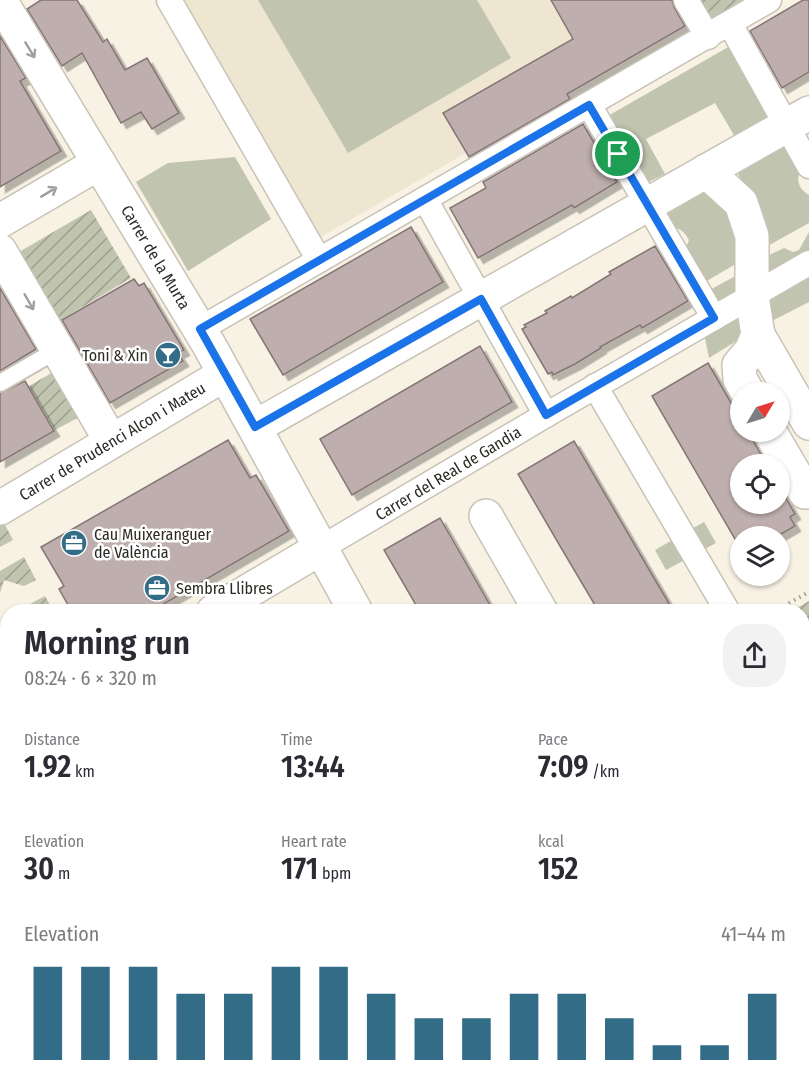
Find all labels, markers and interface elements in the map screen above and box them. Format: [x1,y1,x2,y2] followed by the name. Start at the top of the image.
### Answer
[25,41,37,58] one-way arrow
[592,128,643,179] pin
[601,137,634,170] icon: arrive
[40,186,57,198] one-way arrow
[117,202,194,313] street label: Carrer de la Murta
[23,293,35,310] one-way arrow
[153,340,183,370] bar icon: Toni & Xin
[82,346,148,365] place label: Toni & Xin
[16,378,209,505] street label: Carrer de Prudenci Alcon i Mateu
[730,382,790,442] north arrow
[730,382,790,586] map controls
[372,422,525,524] street label: Carrer del Real de Gandia
[730,454,790,514] button: locate
[94,525,211,562] place label: Cau Muixeranguer de València
[730,526,790,586] button: layers
[59,528,89,558] office icon: Cau Muixeranguer de València
[142,573,172,603] office icon: Sembra Llibres
[176,579,273,598] place label: Sembra Llibres
[24,623,190,663] text: Morning run
[723,624,786,687] button: share
[24,666,157,690] text: 08:24 · 6 × 320 m
[24,730,80,749] text: Distance
[281,730,313,749] text: Time
[538,730,568,749] text: Pace
[24,749,71,785] text: 1.92
[281,749,345,785] text: 13:44
[538,749,589,785] text: 7:09
[71,762,95,781] text: km
[589,762,620,781] text: /km
[24,832,84,851] text: Elevation
[281,832,347,851] text: Heart rate
[538,832,564,851] text: kcal
[24,851,54,887] text: 30
[281,851,318,887] text: 171
[538,851,578,887] text: 152
[54,864,70,883] text: m
[318,864,351,883] text: bpm
[24,922,99,946] text: Elevation
[721,922,786,946] text: 41–44 m

